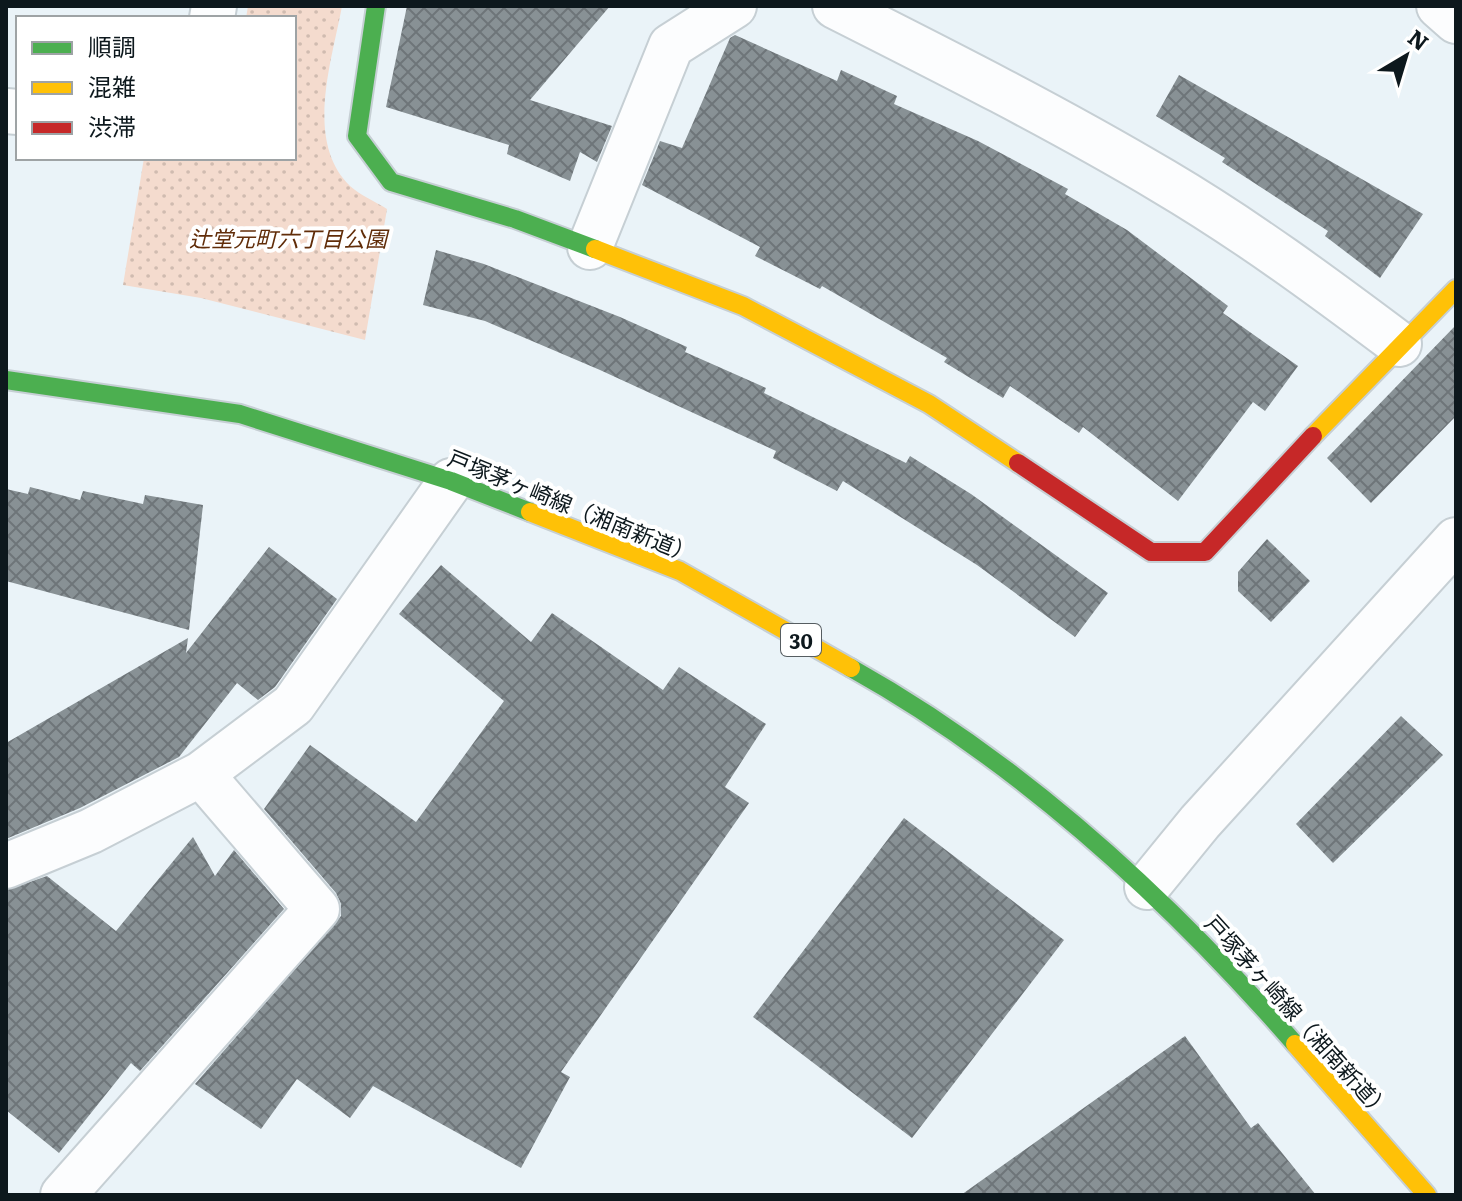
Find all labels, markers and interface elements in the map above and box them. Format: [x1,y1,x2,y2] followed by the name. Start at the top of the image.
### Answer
[16,16,296,160] legend
[1366,16,1446,96] north arrow
[1402,20,1437,58] text: N
[88,28,136,63] text: 順調
[88,68,136,103] text: 混雑
[88,108,136,143] text: 渋滞
[189,221,390,254] park label: 辻堂元町六丁目公園
[443,440,701,570] street label: 戸塚茅ヶ崎線（湘南新道）
[781,624,821,656] road number: 30
[1198,907,1400,1125] street label: 戸塚茅ヶ崎線（湘南新道）

